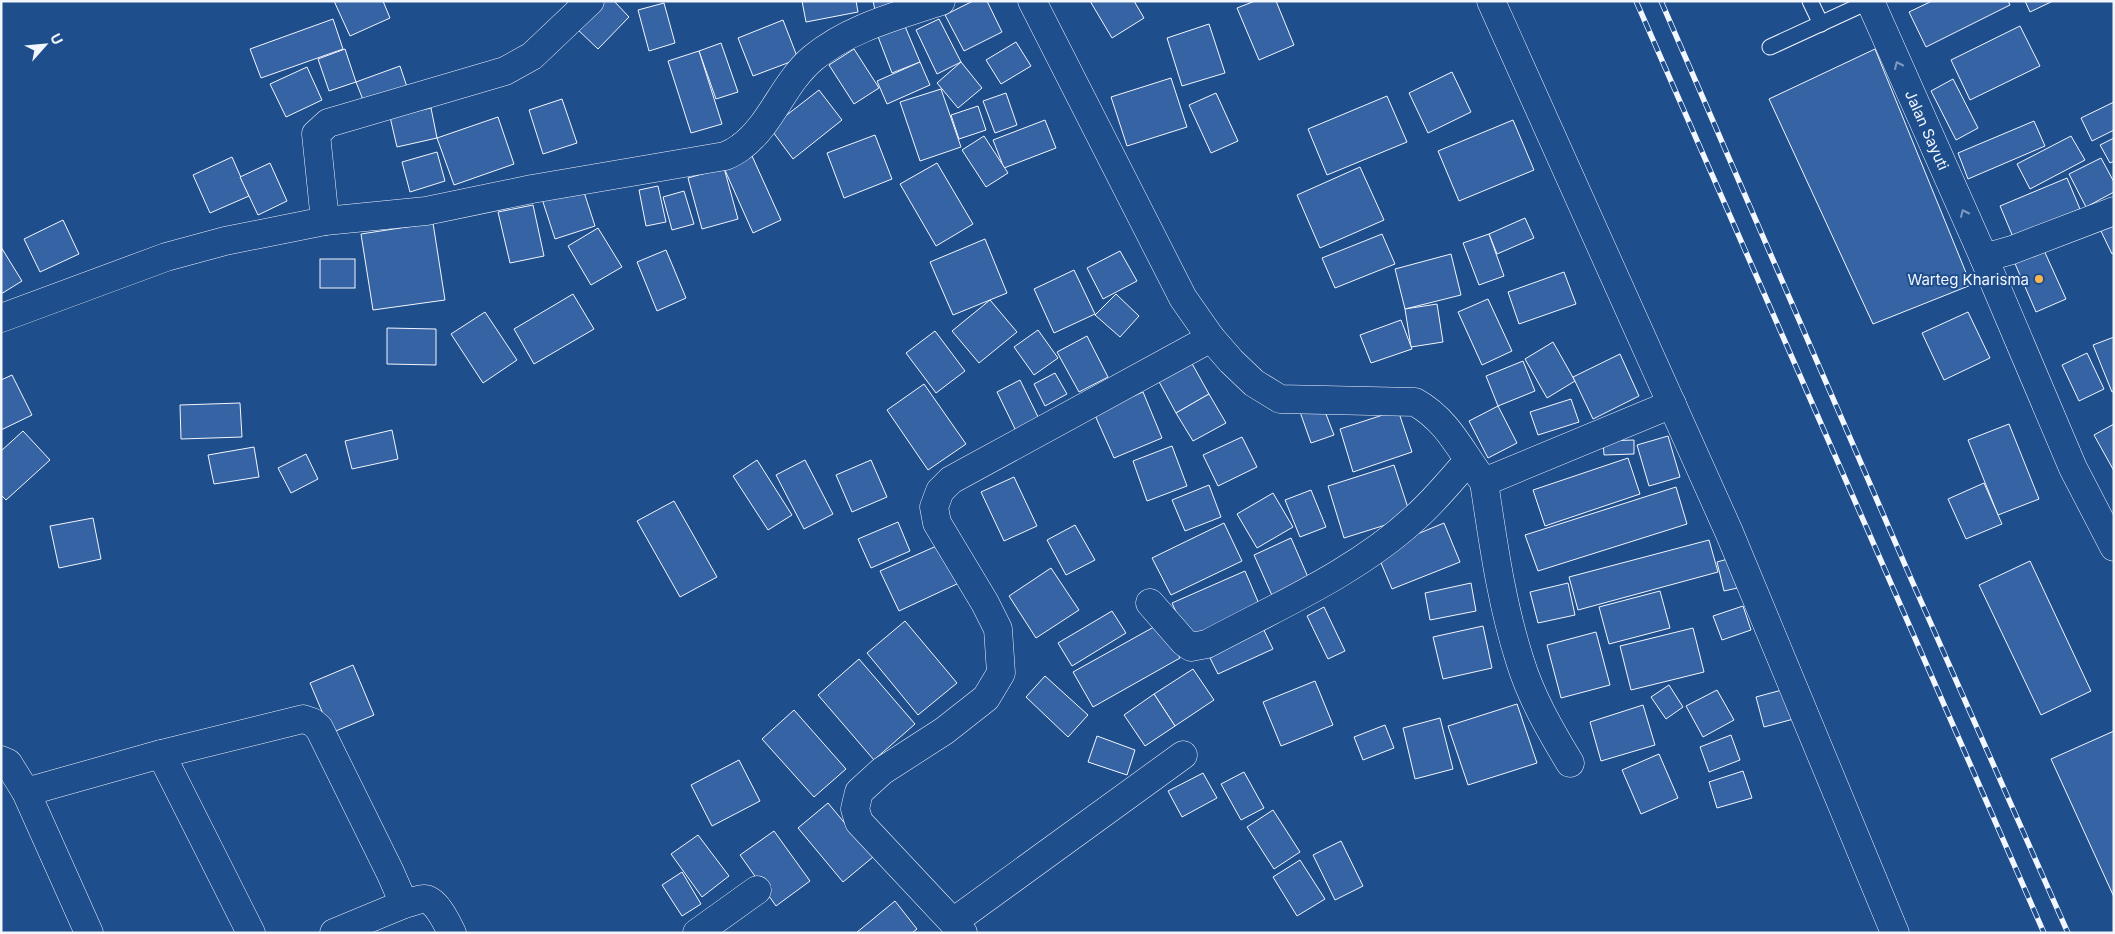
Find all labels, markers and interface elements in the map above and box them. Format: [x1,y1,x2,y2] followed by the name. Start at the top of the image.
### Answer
[20,20,70,70] north arrow
[47,30,67,47] text: U
[1894,61,1905,70] one-way arrow
[1901,87,1953,173] street label: Jalan Sayuti
[1960,209,1971,218] one-way arrow
[1907,270,2029,289] place label: Warteg Kharisma
[2033,273,2045,285] marker: Warteg Kharisma

